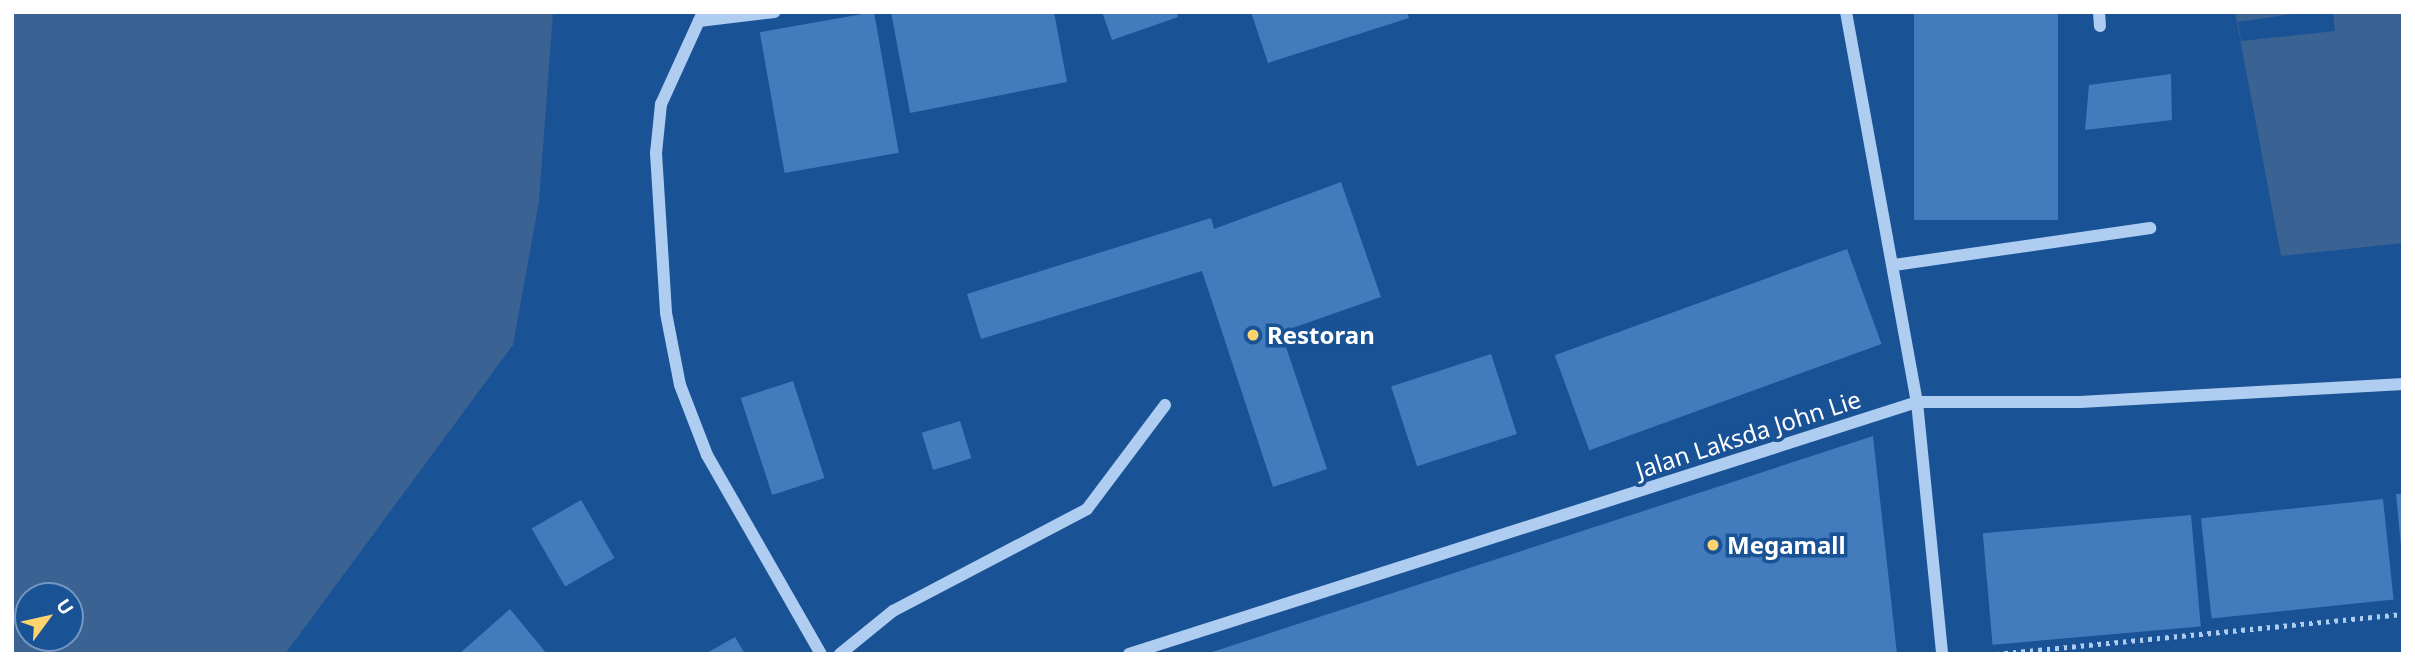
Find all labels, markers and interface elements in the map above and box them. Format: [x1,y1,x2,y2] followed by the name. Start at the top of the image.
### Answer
[1267,321,1375,349] place label: Restoran
[1245,327,1261,343] marker: Restoran
[1632,384,1864,484] street label: Jalan Laksda John Lie
[1727,531,1846,559] place label: Megamall
[1705,537,1721,553] marker: Megamall
[14,582,84,652] north arrow
[50,594,80,620] text: U

